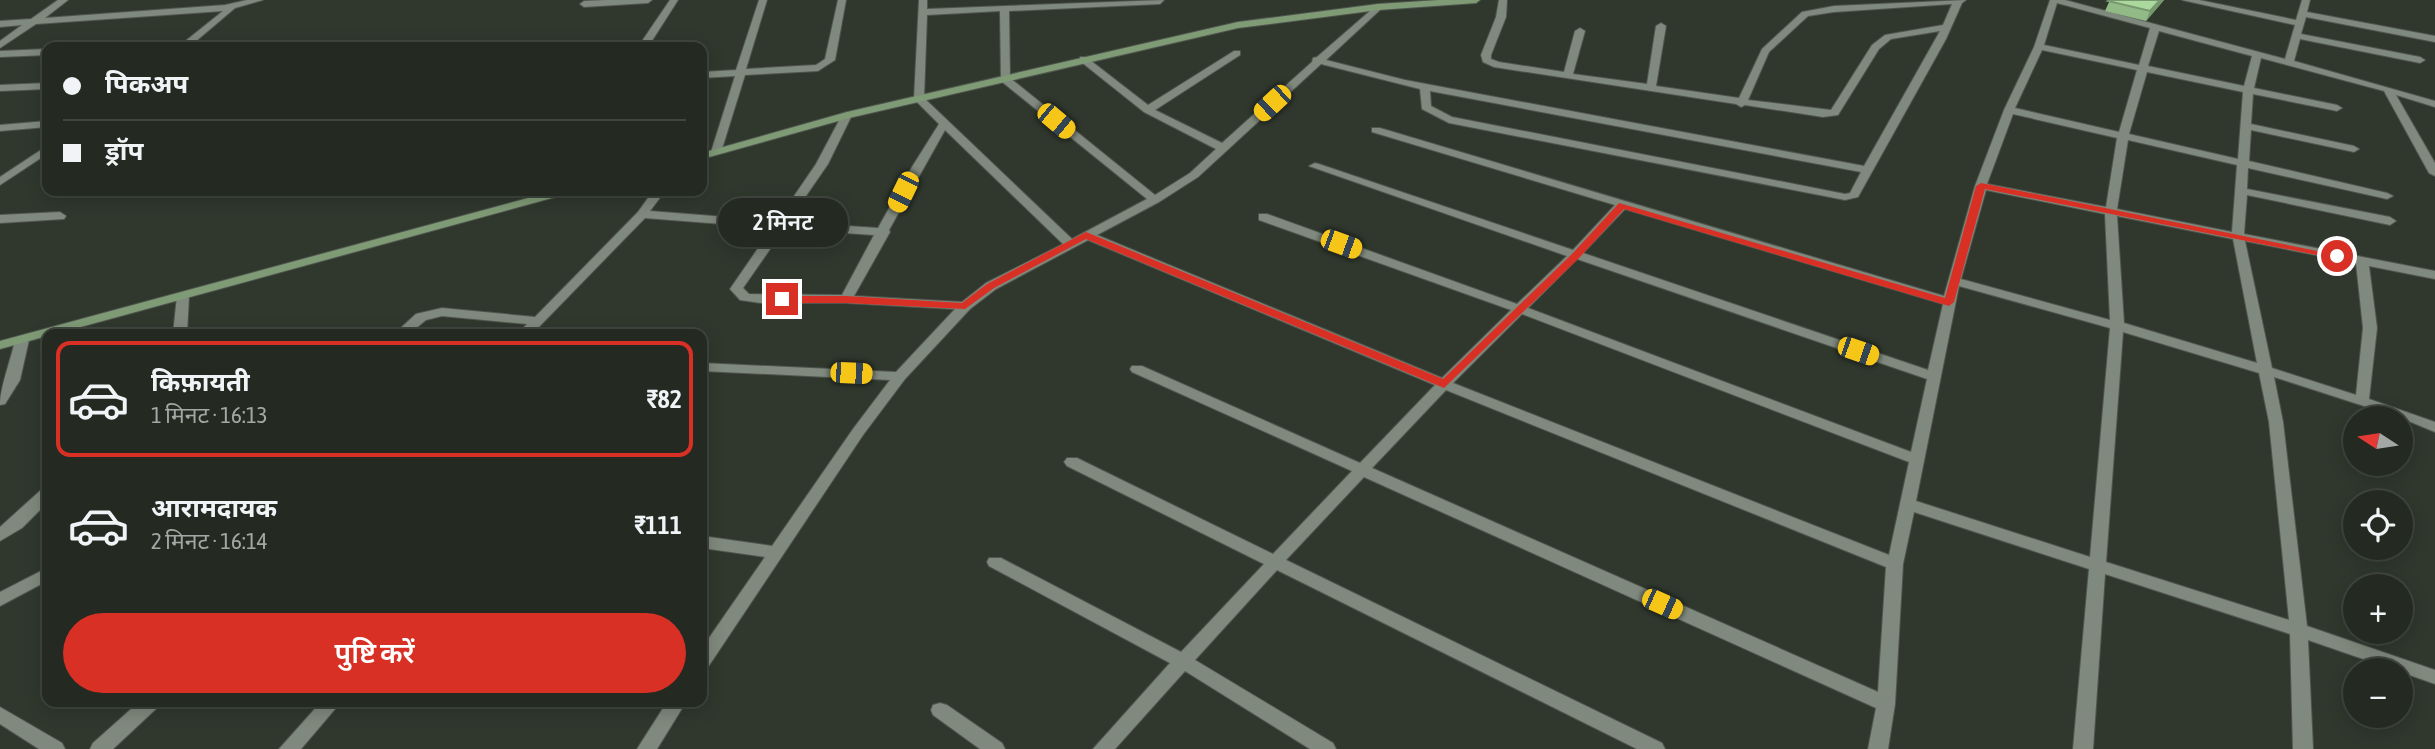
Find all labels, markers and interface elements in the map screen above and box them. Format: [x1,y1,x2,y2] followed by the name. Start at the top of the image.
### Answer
[105,69,188,99] text: पिकअप
[1250,81,1295,125] car
[1034,99,1079,143] car
[105,136,143,166] text: ड्रॉप
[885,169,922,215] car
[717,198,847,246] callout: 2 मिनट
[753,209,813,235] text: 2 मिनट
[1318,227,1365,261] car
[2321,240,2353,272] route start
[766,283,798,315] route end
[1835,334,1882,368] car
[830,362,873,384] car
[151,367,250,397] text: किफ़ायती
[67,368,130,431] icon: car
[646,384,682,414] text: ₹82
[151,402,268,428] text: 1 मिनट · 16:13
[2343,406,2413,476] north arrow
[2343,406,2413,728] map controls
[2343,490,2413,560] button: locate
[151,493,277,523] text: आरामदायक
[67,494,130,557] icon: car
[634,510,682,540] text: ₹111
[151,528,268,554] text: 2 मिनट · 16:14
[2343,574,2413,644] button: +
[1639,586,1686,622] car
[63,613,686,693] button: पुष्टि करें
[2343,658,2413,728] button: −

